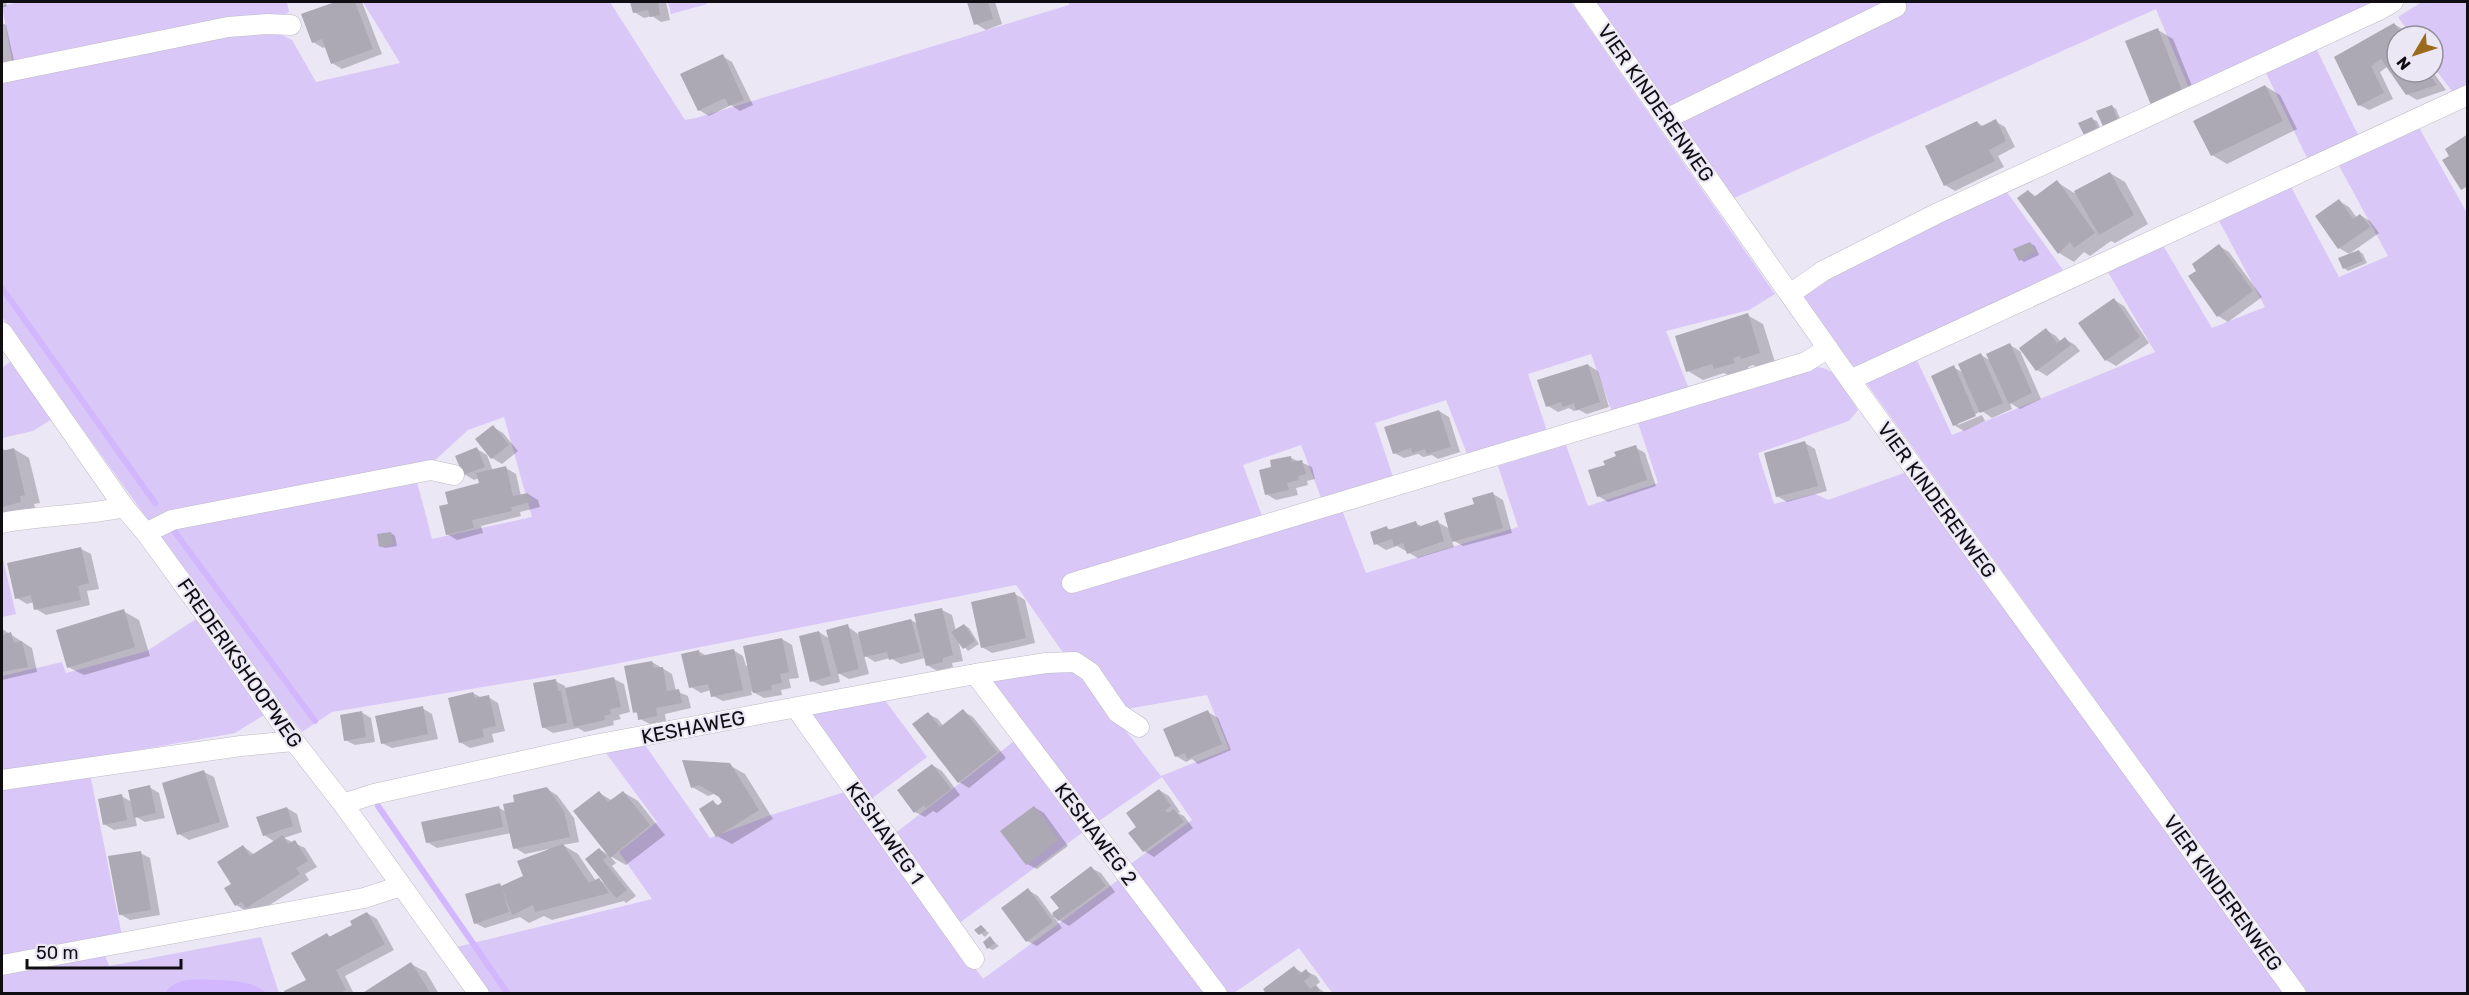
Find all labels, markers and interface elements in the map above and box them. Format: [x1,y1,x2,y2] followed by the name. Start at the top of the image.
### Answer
[1593,20,1719,186] street label: VIER KINDERENWEG
[2385,24,2445,84] north arrow
[2393,53,2415,74] text: N
[1872,417,2002,583] street label: VIER KINDERENWEG
[172,574,308,752] street label: FREDERIKSHOOPWEG
[639,705,747,749] street label: KESHAWEG
[841,777,929,889] street label: KESHAWEG 1
[1050,778,1142,890] street label: KESHAWEG 2
[2158,810,2288,976] street label: VIER KINDERENWEG
[27,932,182,970] scale bar
[36,942,79,964] text: 50 m

